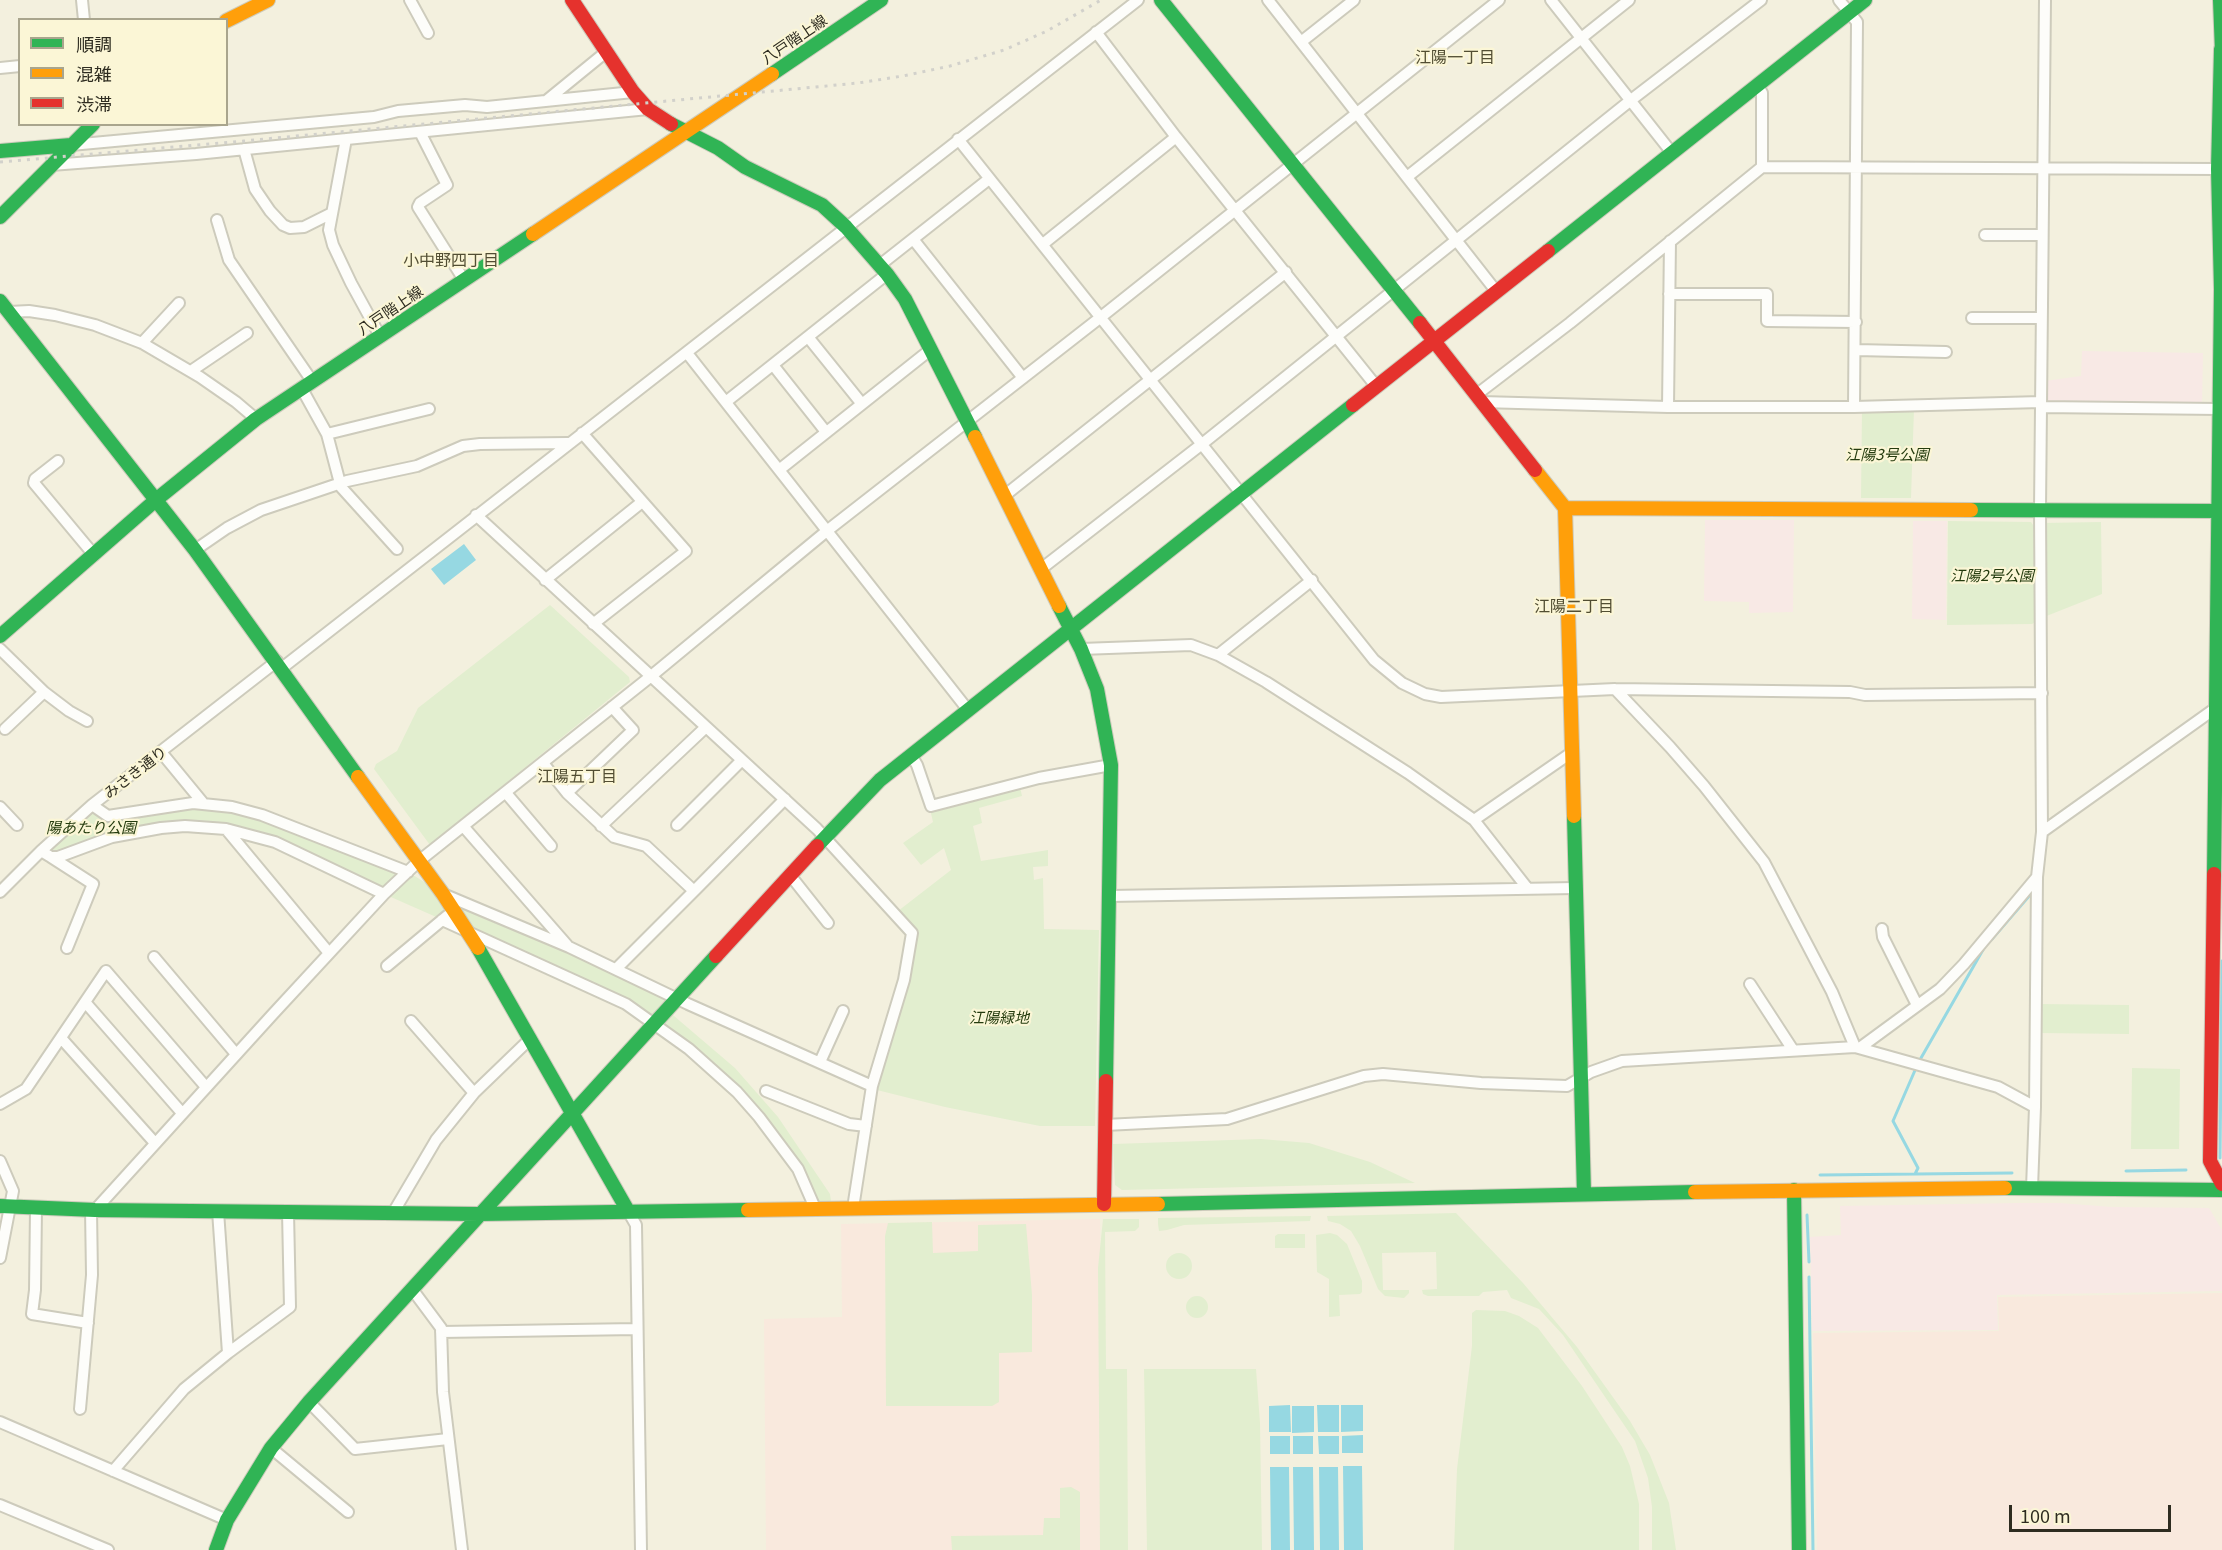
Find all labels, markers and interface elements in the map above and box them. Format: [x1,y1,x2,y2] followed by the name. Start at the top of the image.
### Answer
[758,11,830,67] street label: 八戸階上線
[18,18,228,126] legend
[76,30,112,56] text: 順調
[1415,47,1495,67] district label: 江陽一丁目
[76,60,112,86] text: 混雑
[76,90,112,116] text: 渋滞
[403,250,499,270] district label: 小中野四丁目
[354,282,426,338] street label: 八戸階上線
[1845,445,1929,463] park label: 江陽3号公園
[1950,566,2034,584] park label: 江陽2号公園
[1534,596,1614,616] district label: 江陽二丁目
[100,742,170,802] street label: みさき通り
[537,766,617,786] district label: 江陽五丁目
[46,818,136,836] park label: 陽あたり公園
[969,1008,1029,1026] park label: 江陽緑地
[2012,1493,2174,1531] scale bar
[2020,1502,2071,1528] text: 100 m

